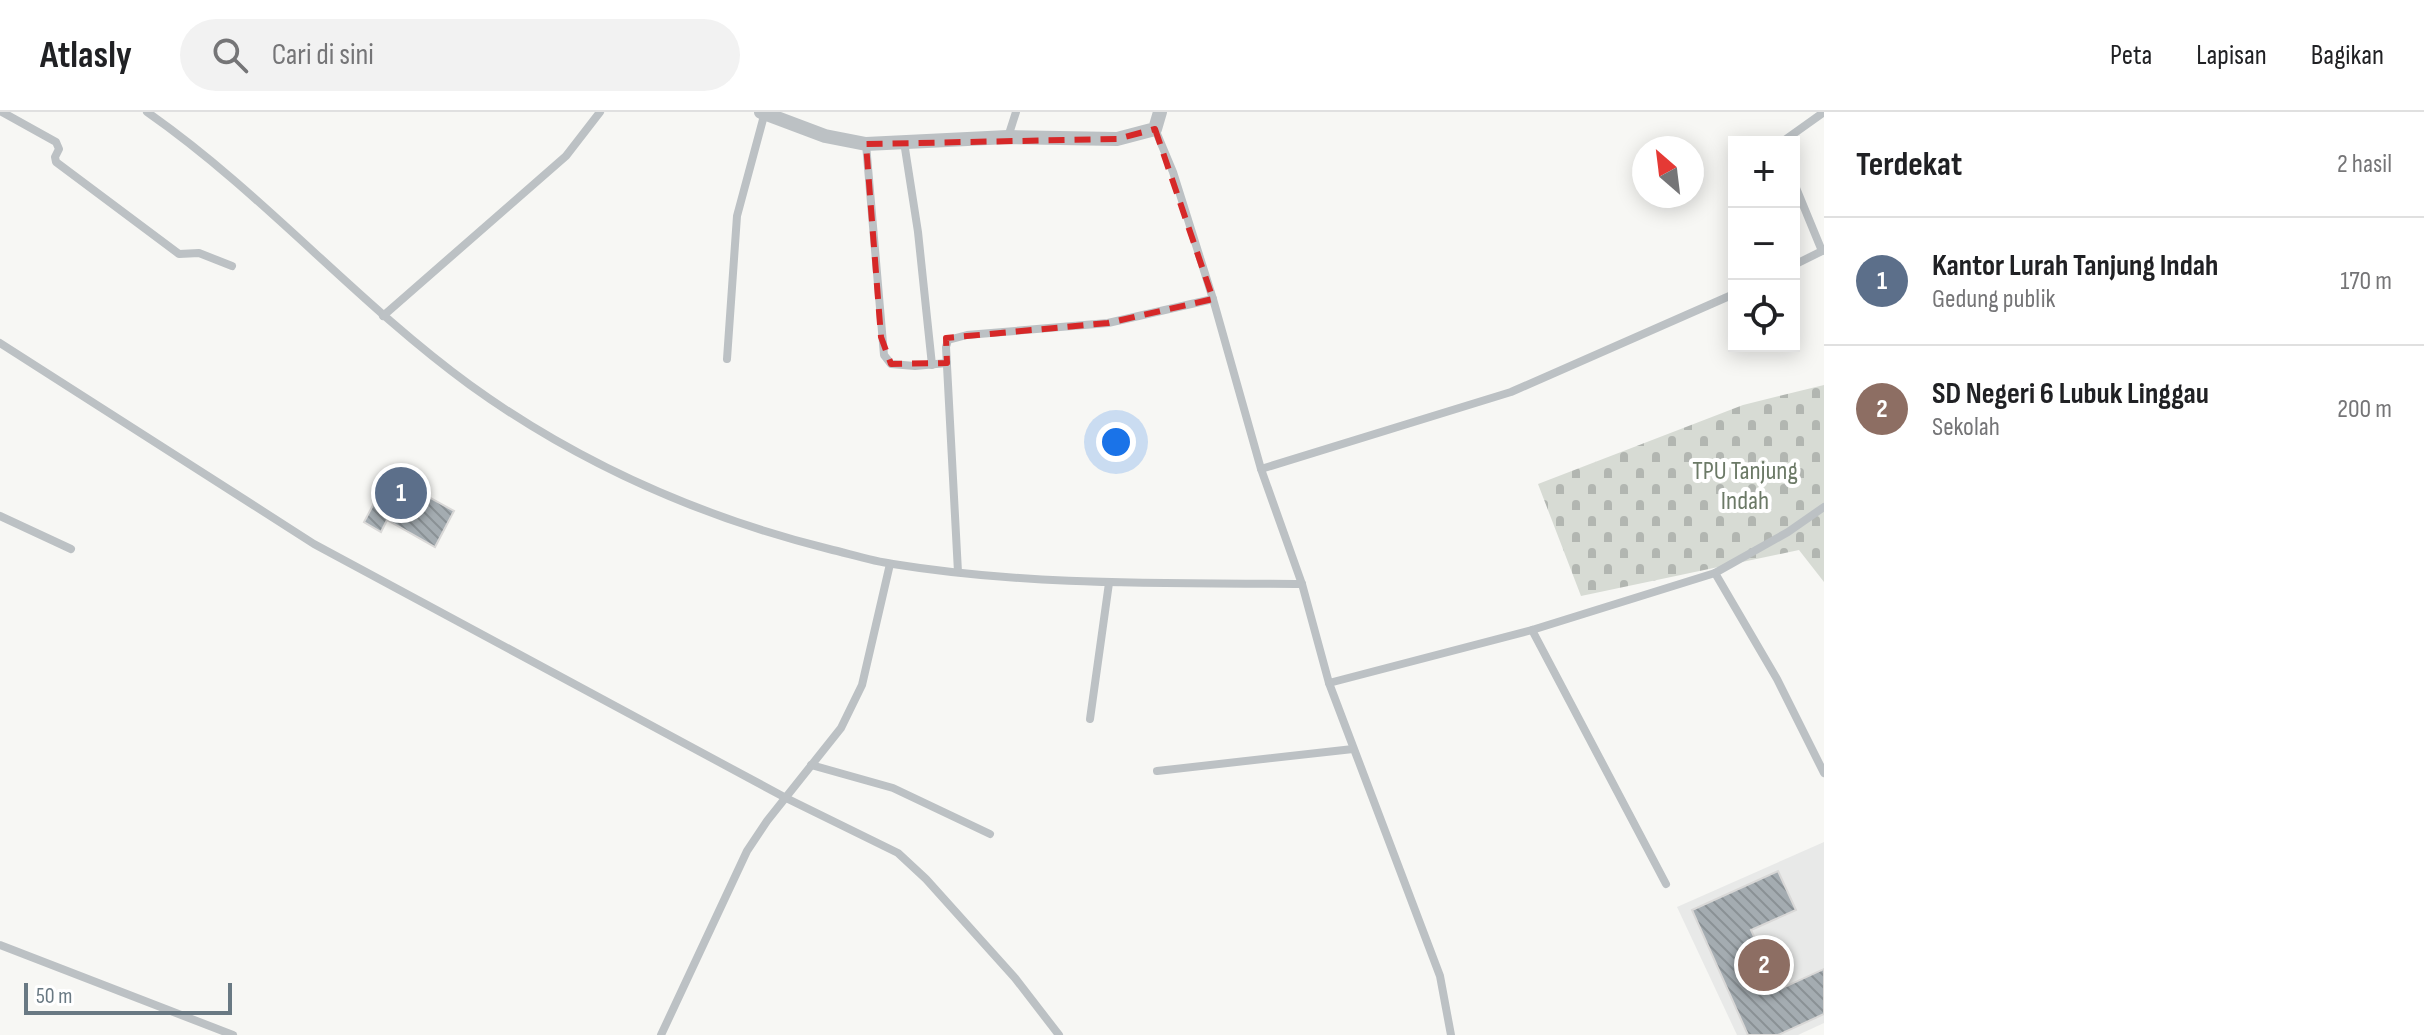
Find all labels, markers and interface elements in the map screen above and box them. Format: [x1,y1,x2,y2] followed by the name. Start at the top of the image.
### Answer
[180,19,740,91] search box
[40,33,132,78] text: Atlasly
[208,33,252,77] icon: search
[272,37,374,73] text: Cari di sini
[2110,39,2152,72] text: Peta
[2196,39,2267,72] text: Lapisan
[2311,39,2384,72] text: Bagikan
[1632,136,1704,208] north arrow
[1728,136,1800,352] map controls
[1728,136,1800,208] button: +
[1856,144,1962,185] text: Terdekat
[2337,149,2392,180] text: 2 hasil
[1728,208,1800,280] button: −
[1932,248,2218,284] text: Kantor Lurah Tanjung Indah
[1877,266,1887,297] text: 1
[2340,266,2392,297] text: 170 m
[1728,280,1800,352] button: locate
[1932,284,2055,315] text: Gedung publik
[1932,376,2209,412] text: SD Negeri 6 Lubuk Linggau
[1876,394,1888,425] text: 2
[2337,394,2392,425] text: 200 m
[1932,412,2000,443] text: Sekolah
[1096,422,1136,462] your location
[1692,456,1798,517] park label: TPU Tanjung Indah
[375,463,427,523] pin: 1
[1738,935,1790,995] pin: 2
[24,979,232,1015] scale bar
[36,983,72,1010] text: 50 m

